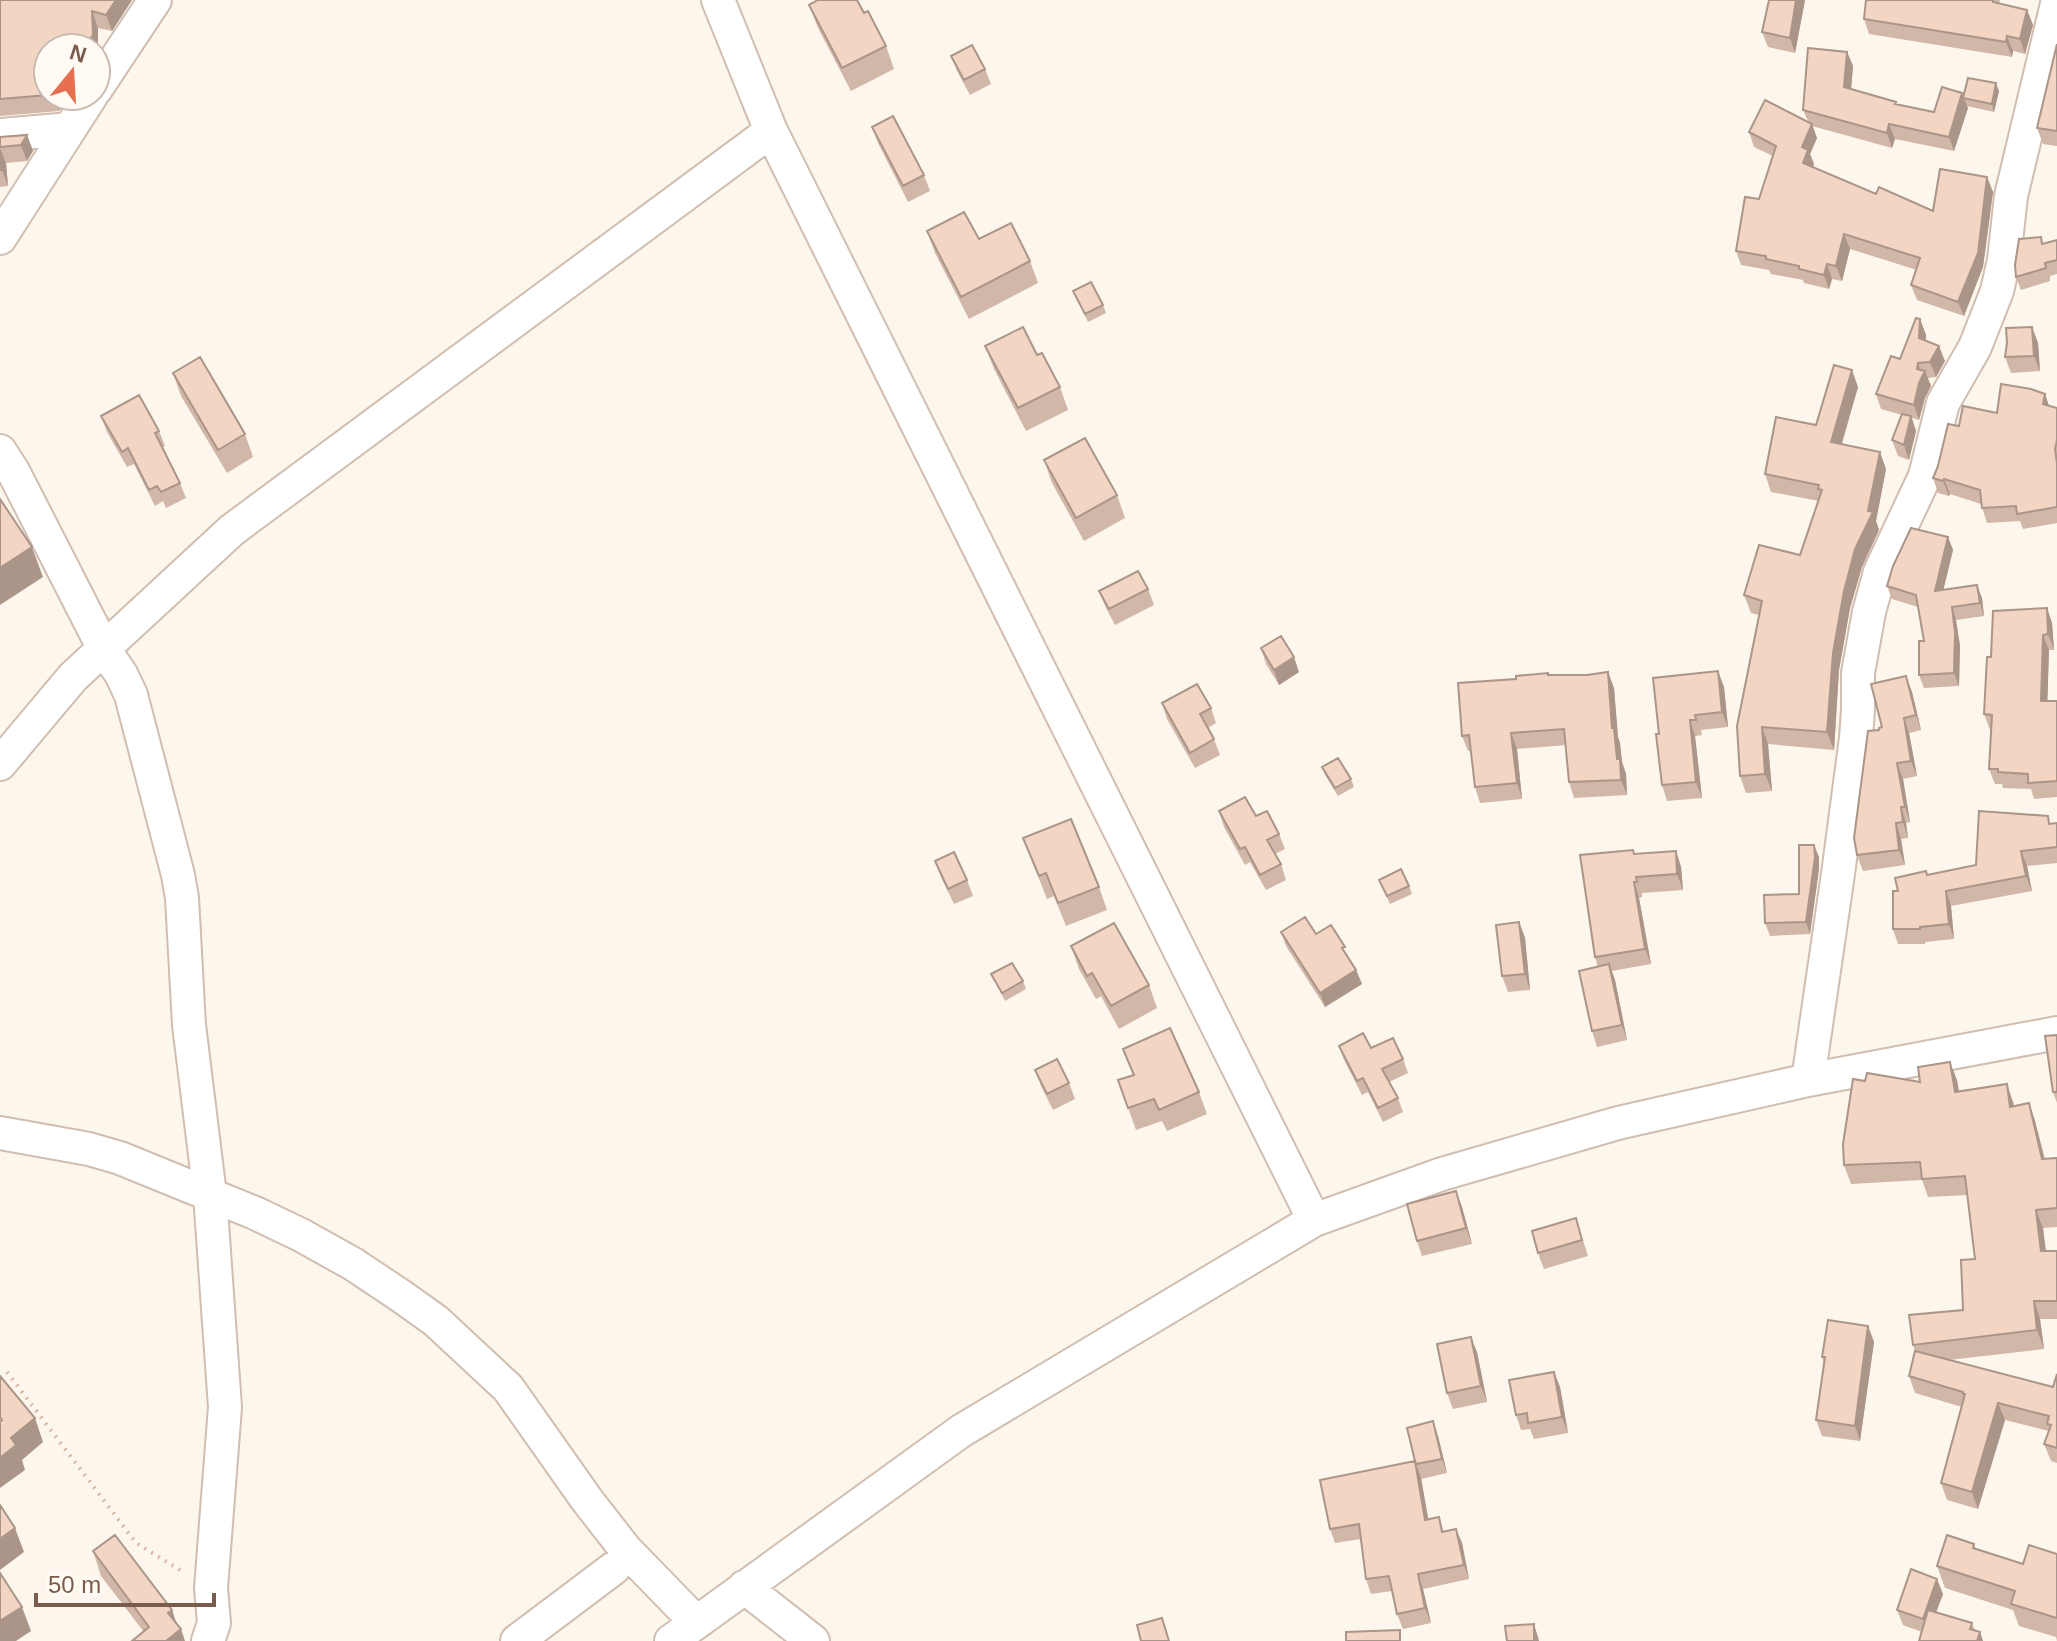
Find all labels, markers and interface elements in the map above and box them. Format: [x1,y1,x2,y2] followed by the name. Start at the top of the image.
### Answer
[32,32,112,112] north arrow
[67,39,89,68] text: N
[36,1557,214,1607] scale bar
[48,1571,101,1598] text: 50 m

